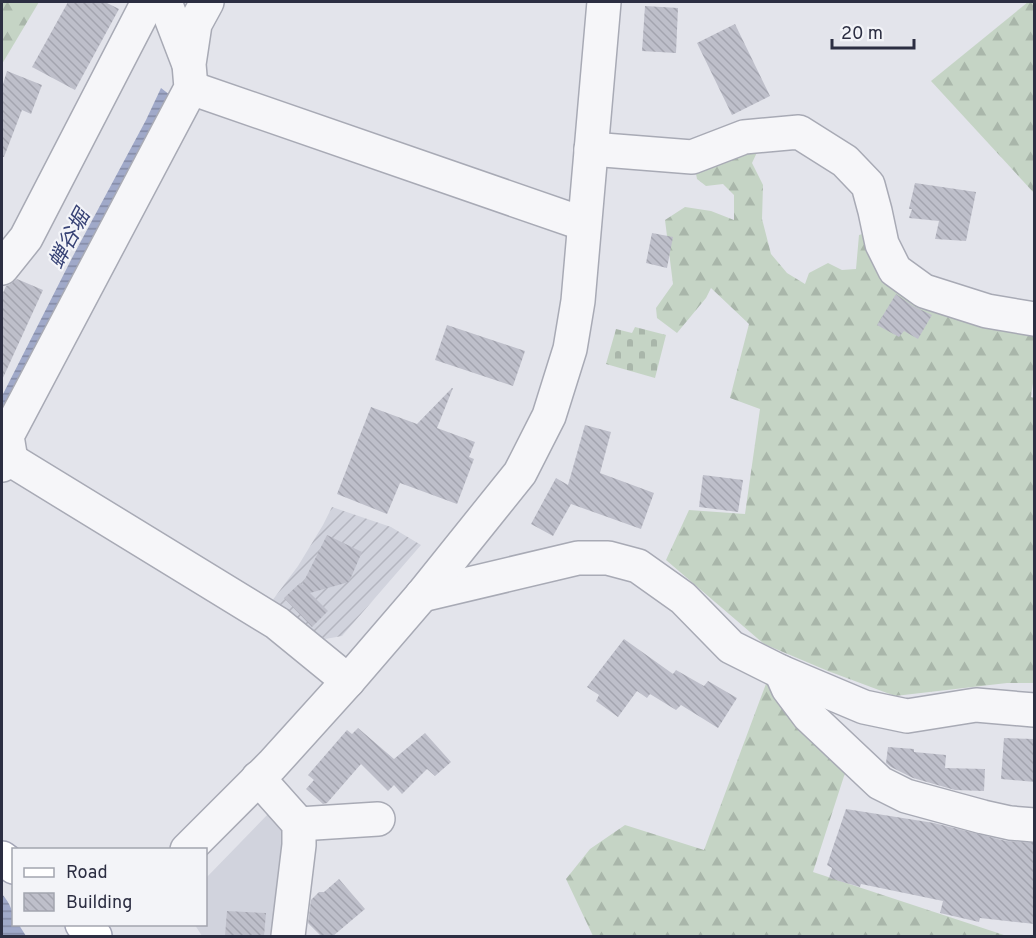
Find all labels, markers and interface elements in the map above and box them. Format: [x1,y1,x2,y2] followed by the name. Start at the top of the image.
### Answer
[832,12,914,50] scale bar
[841,23,883,46] text: 20 m
[44,203,98,274] water label: 蝉谷堀
[12,848,207,926] legend
[66,862,108,885] text: Road
[66,892,132,915] text: Building

